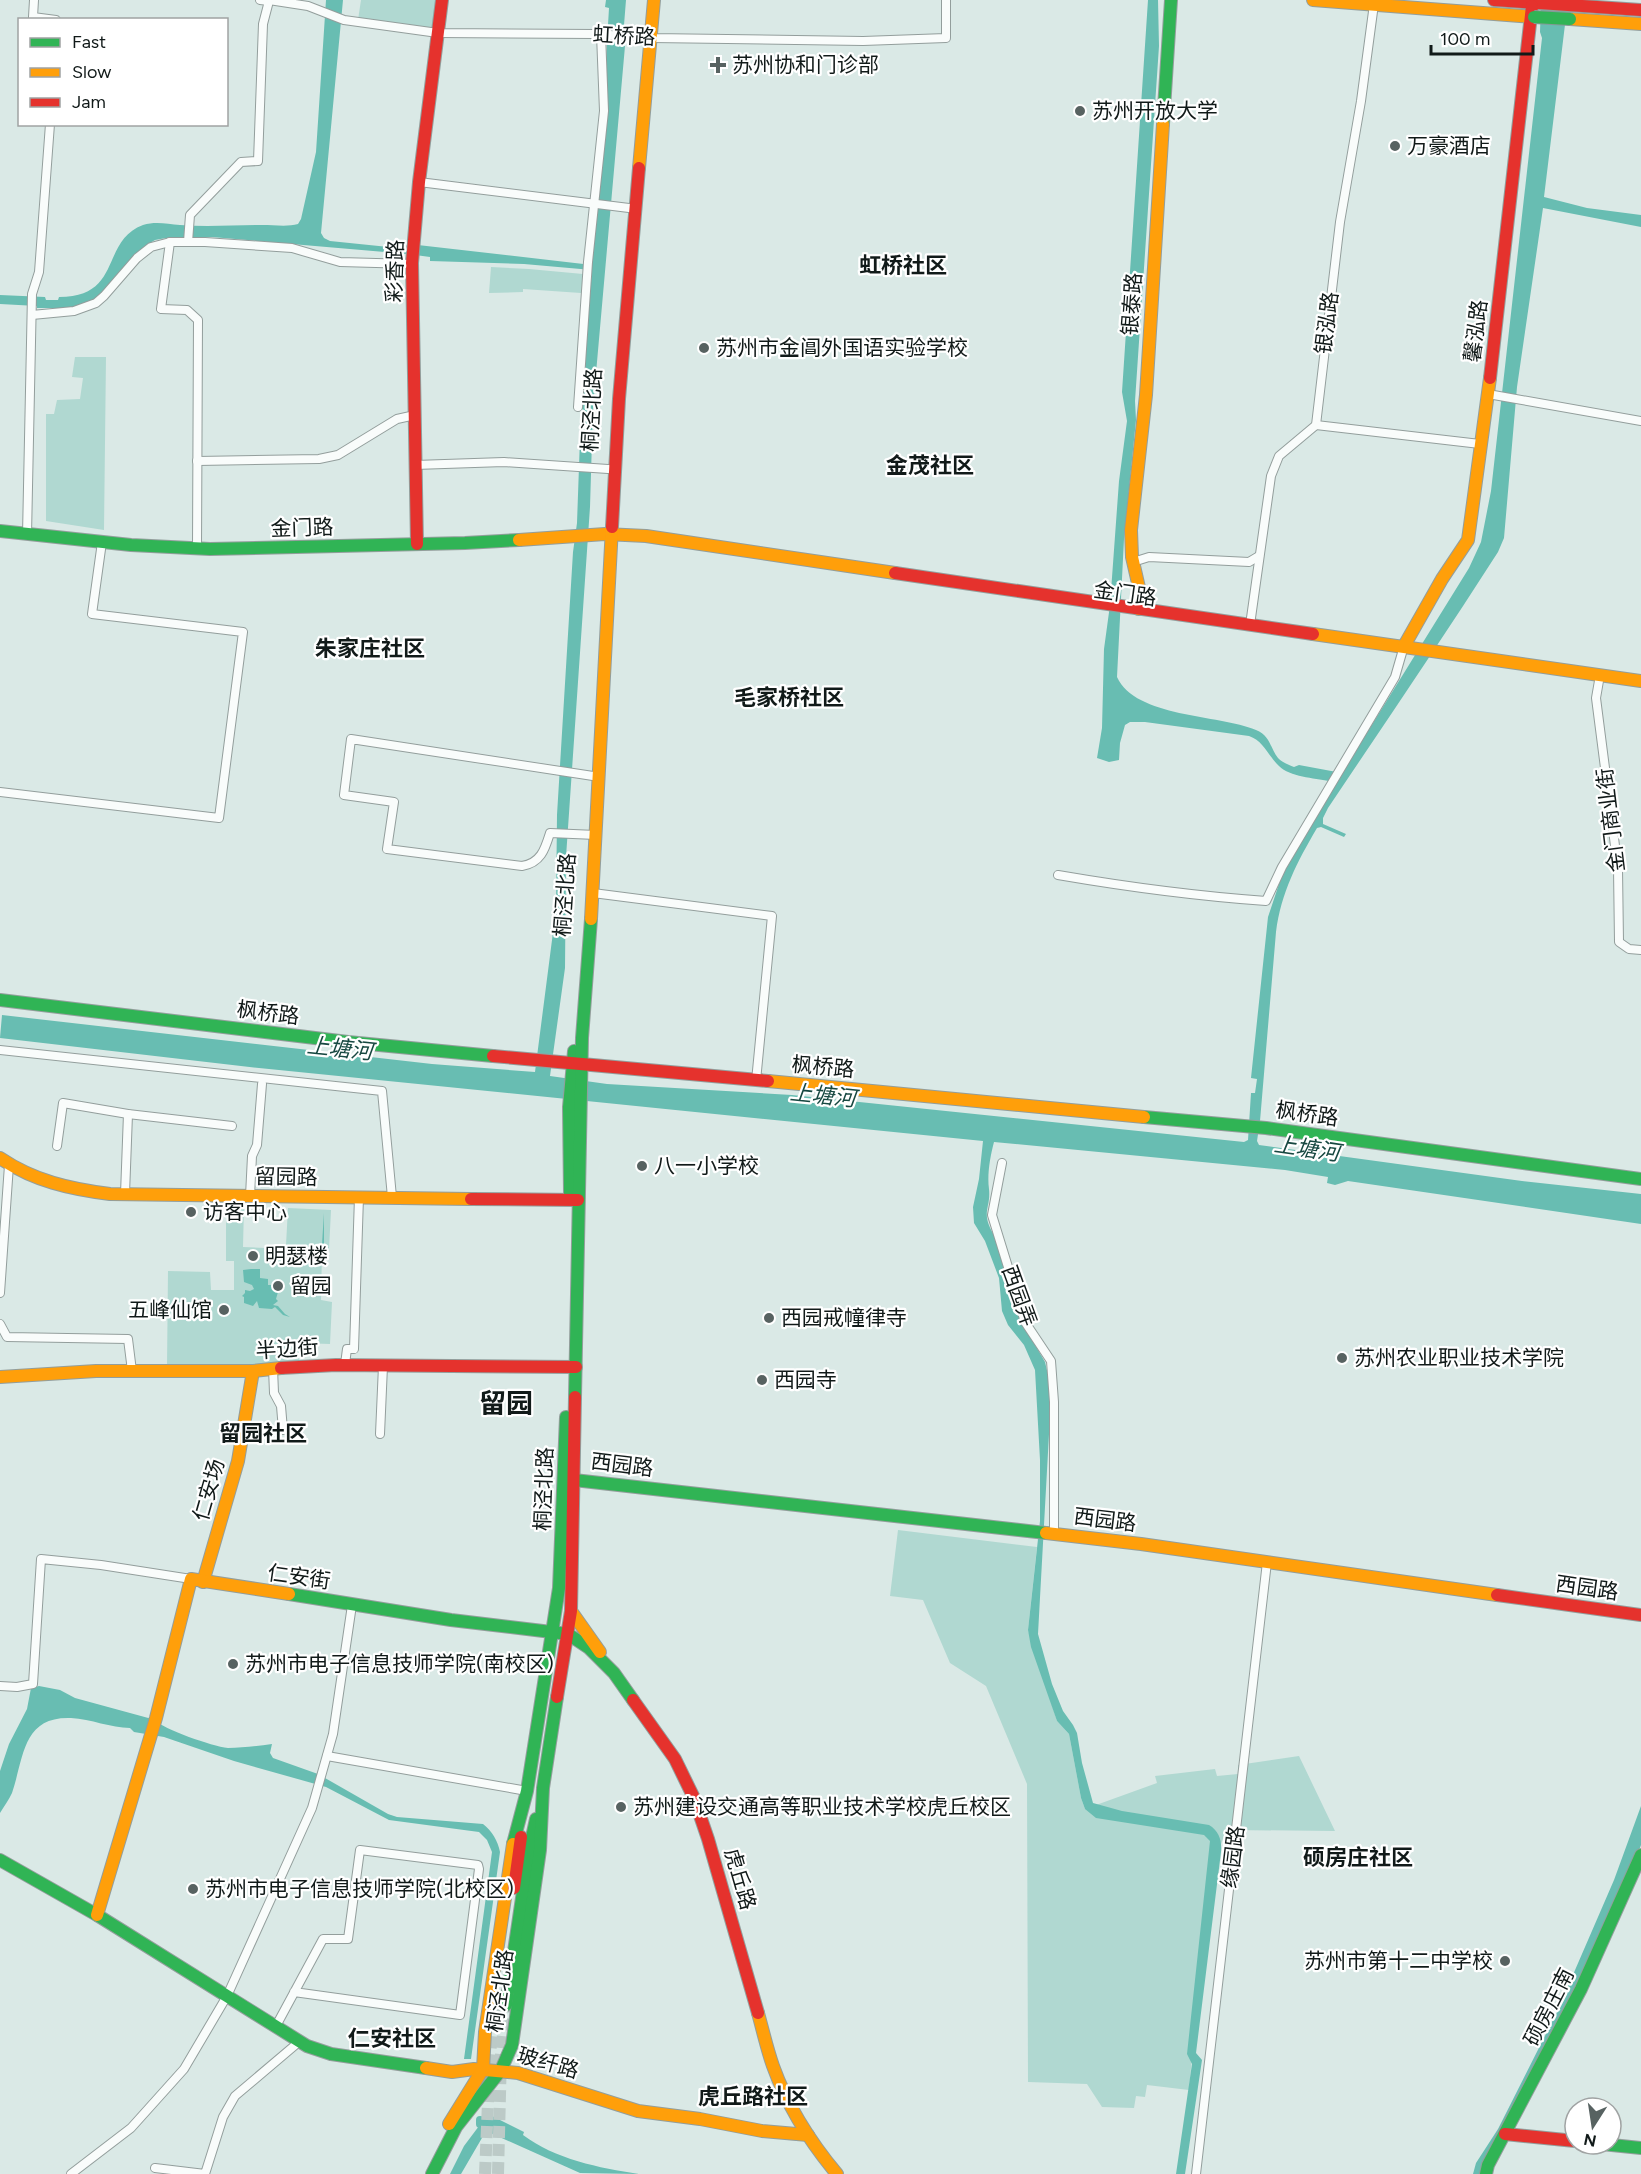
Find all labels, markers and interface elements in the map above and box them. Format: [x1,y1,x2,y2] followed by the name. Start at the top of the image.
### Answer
[18,18,228,126] legend
[1431,18,1533,56] scale bar
[592,21,656,50] street label: 虹桥路
[1440,28,1490,50] text: 100 m
[72,31,106,53] text: Fast
[732,52,879,77] place label: 苏州协和门诊部
[709,56,727,74] marker: 苏州协和门诊部
[72,61,111,83] text: Slow
[72,91,106,113] text: Jam
[1092,98,1218,123] place label: 苏州开放大学
[1073,104,1087,118] marker: 苏州开放大学
[1407,133,1491,158] place label: 万豪酒店
[1388,139,1402,153] marker: 万豪酒店
[381,239,408,303] street label: 彩香路
[859,252,947,279] district label: 虹桥社区
[1117,272,1146,336] street label: 银泰路
[1310,290,1343,356] street label: 银泓路
[1459,298,1492,364] street label: 馨泓路
[716,335,968,360] place label: 苏州市金阊外国语实验学校
[697,341,711,355] marker: 苏州市金阊外国语实验学校
[577,367,606,453] street label: 桐泾北路
[886,452,974,479] district label: 金茂社区
[270,514,334,541] street label: 金门路
[1092,577,1158,610] street label: 金门路
[315,635,425,662] district label: 朱家庄社区
[734,684,844,711] district label: 毛家桥社区
[1592,766,1629,874] street label: 金门商业街
[549,852,580,938] street label: 桐泾北路
[235,996,301,1029] street label: 枫桥路
[306,1032,378,1066] water label: 上塘河
[791,1051,856,1082] street label: 枫桥路
[789,1079,861,1113] water label: 上塘河
[1274,1097,1340,1130] street label: 枫桥路
[1272,1131,1345,1167] water label: 上塘河
[654,1153,759,1178] place label: 八一小学校
[635,1159,649,1173] marker: 八一小学校
[254,1163,318,1190] street label: 留园路
[203,1199,287,1224] place label: 访客中心
[184,1205,198,1219] marker: 访客中心
[265,1243,328,1268] place label: 明瑟楼
[246,1249,260,1263] marker: 明瑟楼
[997,1262,1042,1330] street label: 西园弄
[290,1273,332,1298] place label: 留园
[271,1279,285,1293] marker: 留园
[128,1297,212,1322] place label: 五峰仙馆
[217,1303,231,1317] marker: 五峰仙馆
[781,1305,907,1330] place label: 西园戒幢律寺
[762,1311,776,1325] marker: 西园戒幢律寺
[255,1334,319,1363] street label: 半边街
[1354,1345,1564,1370] place label: 苏州农业职业技术学院
[1335,1351,1349,1365] marker: 苏州农业职业技术学院
[774,1367,837,1392] place label: 西园寺
[755,1373,769,1387] marker: 西园寺
[479,1387,533,1420] district label: 留园
[219,1420,307,1447] district label: 留园社区
[530,1447,557,1531] street label: 桐泾北路
[589,1448,655,1481] street label: 西园路
[188,1456,229,1524] street label: 仁安场
[1072,1503,1138,1536] street label: 西园路
[266,1560,332,1593] street label: 仁安街
[1554,1571,1620,1604] street label: 西园路
[245,1651,554,1676] place label: 苏州市电子信息技师学院(南校区)
[226,1657,240,1671] marker: 苏州市电子信息技师学院(南校区)
[633,1794,1011,1819] place label: 苏州建设交通高等职业技术学校虎丘校区
[614,1800,628,1814] marker: 苏州建设交通高等职业技术学校虎丘校区
[1216,1824,1249,1890] street label: 缘园路
[1303,1844,1413,1871] district label: 硕房庄社区
[720,1845,761,1913] street label: 虎丘路
[205,1876,514,1901] place label: 苏州市电子信息技师学院(北校区)
[186,1882,200,1896] marker: 苏州市电子信息技师学院(北校区)
[481,1948,518,2034] street label: 桐泾北路
[1304,1948,1493,1973] place label: 苏州市第十二中学校
[1498,1954,1512,1968] marker: 苏州市第十二中学校
[1518,1964,1579,2050] street label: 硕房庄南
[348,2025,436,2052] district label: 仁安社区
[514,2042,582,2083] street label: 玻纤路
[698,2083,808,2110] district label: 虎丘路社区
[1563,2096,1623,2156] north arrow
[1582,2130,1598,2151] text: N

